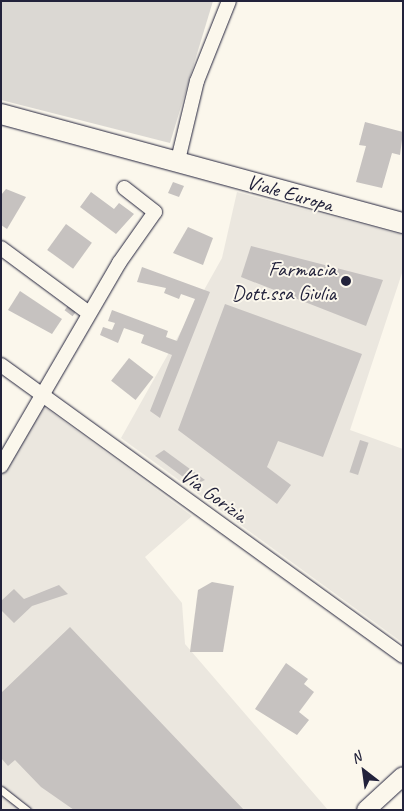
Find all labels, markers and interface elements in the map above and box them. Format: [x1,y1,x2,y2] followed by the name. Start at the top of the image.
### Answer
[244,169,336,217] street label: Viale Europa
[231,256,336,306] place label: Farmacia Dott.ssa Giulia
[340,275,352,287] marker: Farmacia Dott.ssa Giulia
[176,462,252,528] street label: Via Gorizia
[339,746,389,796] north arrow
[348,748,364,767] text: N

